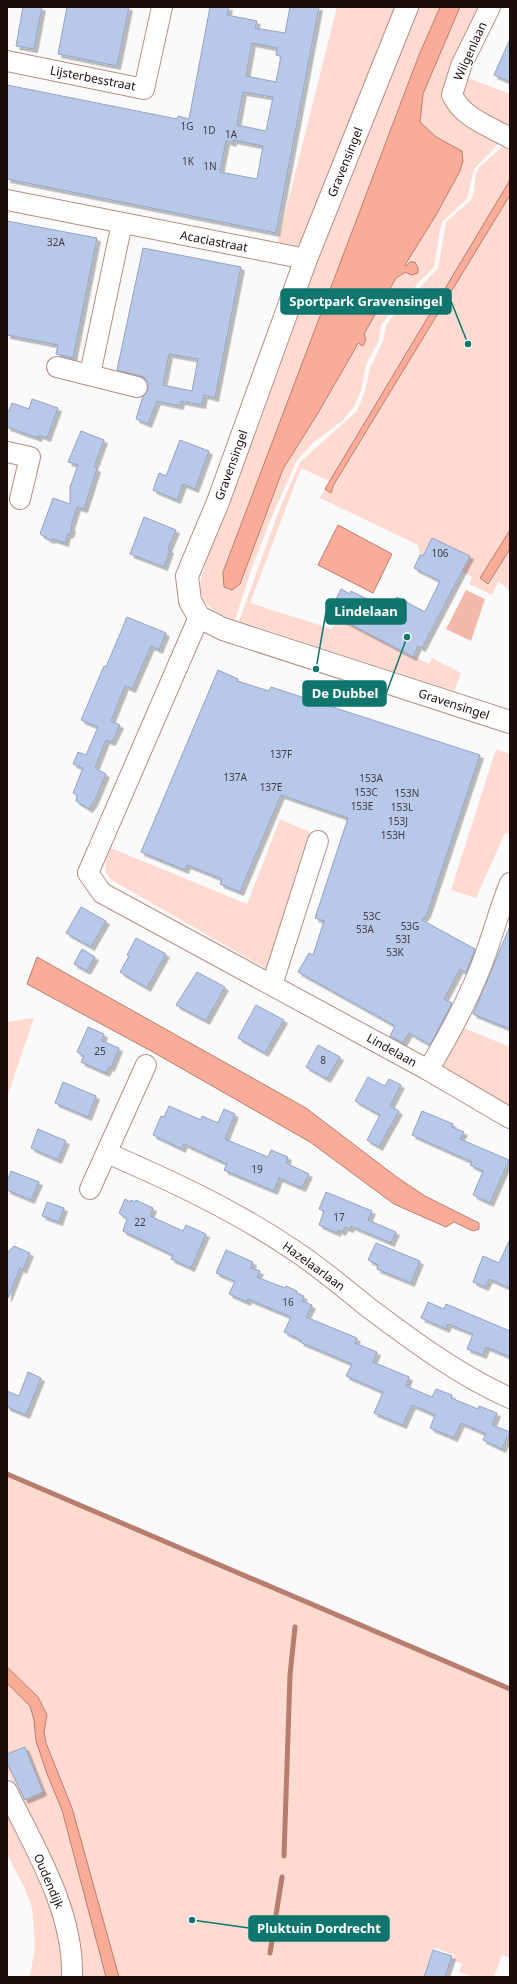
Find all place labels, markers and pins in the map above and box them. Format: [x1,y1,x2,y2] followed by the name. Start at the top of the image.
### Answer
[281,289,451,314] callout: Sportpark Gravensingel
[326,599,406,624] callout: Lindelaan
[303,681,386,706] callout: De Dubbel
[249,1916,389,1941] callout: Pluktuin Dordrecht

